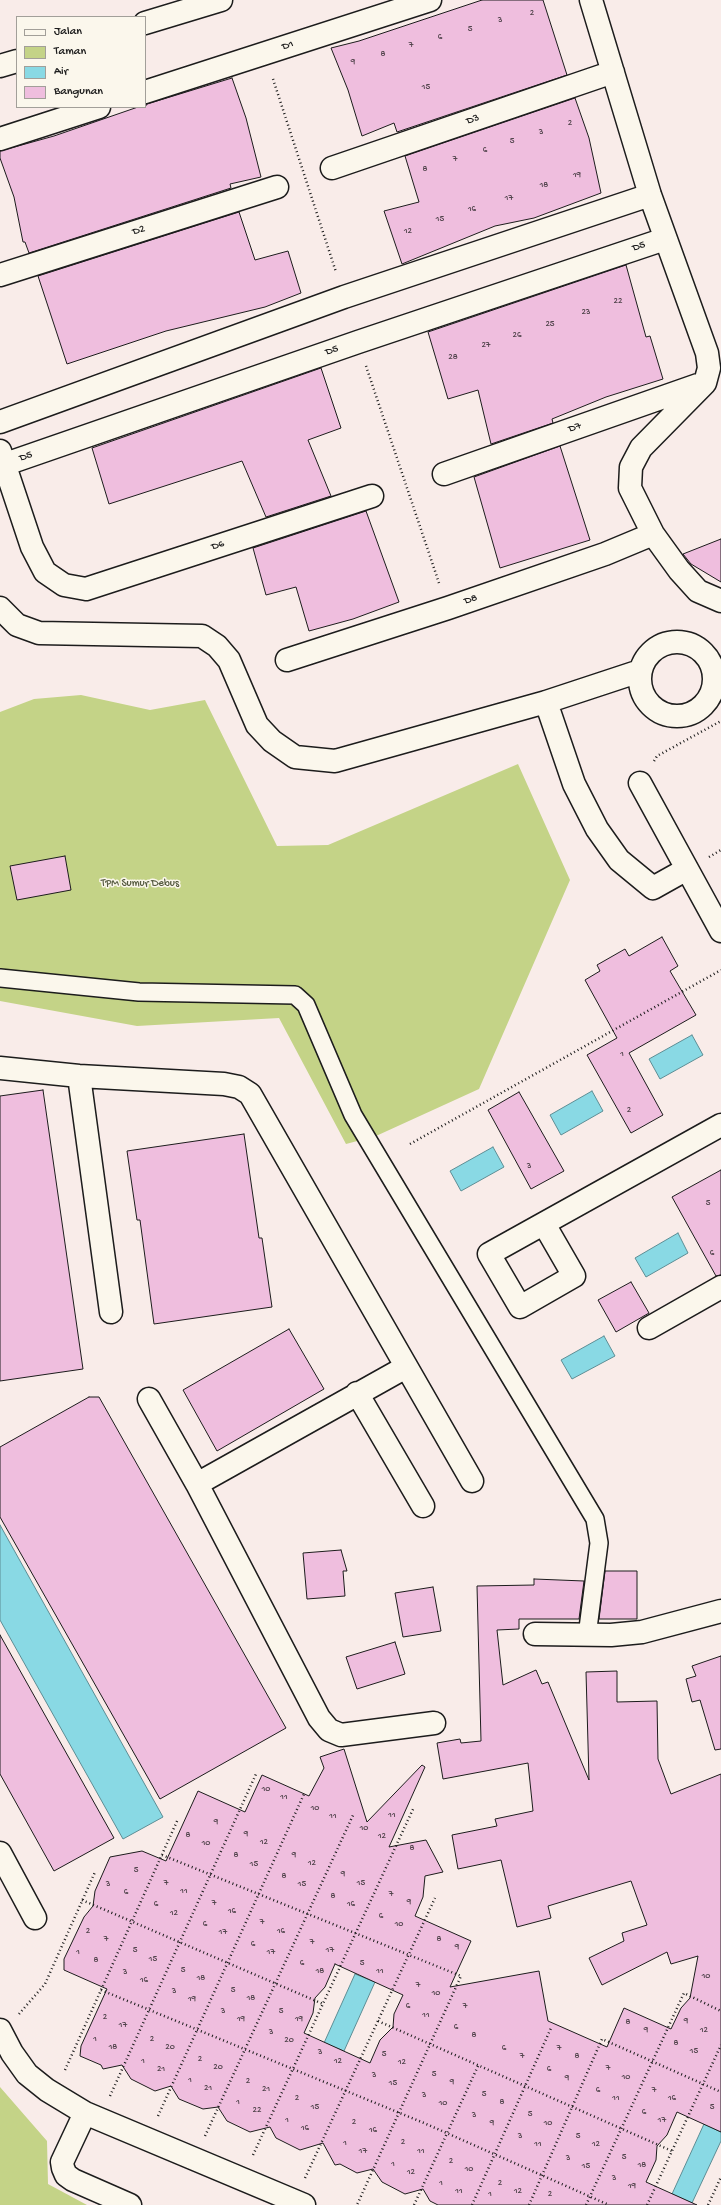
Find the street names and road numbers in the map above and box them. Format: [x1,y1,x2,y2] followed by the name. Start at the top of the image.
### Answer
[280,38,296,54] street label: D1
[465,112,481,128] street label: D3
[131,223,147,239] street label: D2
[631,239,647,255] street label: D5
[324,343,340,359] street label: D5
[567,420,583,436] street label: D7
[18,449,34,465] street label: D5
[210,538,226,554] street label: D6
[463,592,479,608] street label: D8

